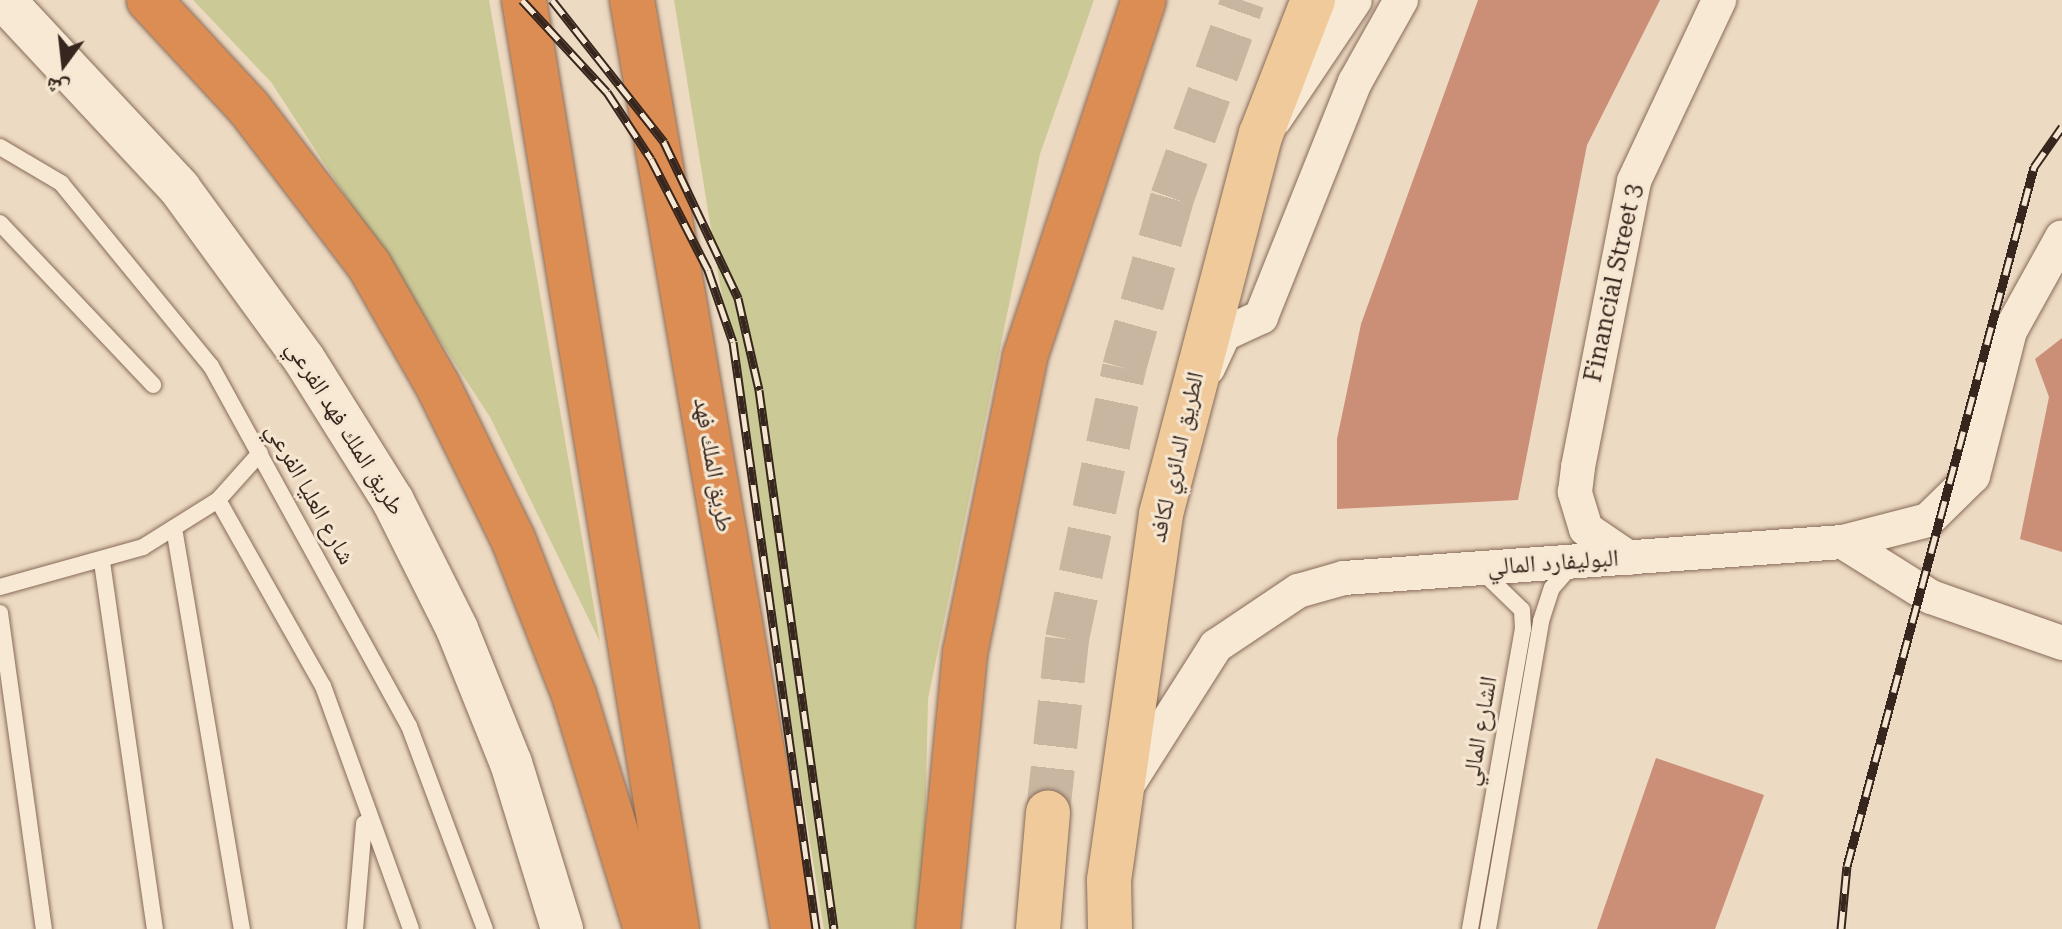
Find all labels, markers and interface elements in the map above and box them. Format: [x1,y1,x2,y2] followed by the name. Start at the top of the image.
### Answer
[24,24,104,104] north arrow
[43,73,72,103] text: ش
[1579,181,1649,385] street label: Financial Street 3
[280,335,410,521] street label: طريق الملك فهد الفرعي
[1143,369,1211,545] street label: الطريق الدائري لكافد
[687,395,739,535] street label: طريق الملك فهد
[259,418,361,570] street label: شارع العليا الفرعي
[1486,544,1620,582] street label: البوليفارد المالي
[1456,674,1504,788] street label: الشارع المالي

